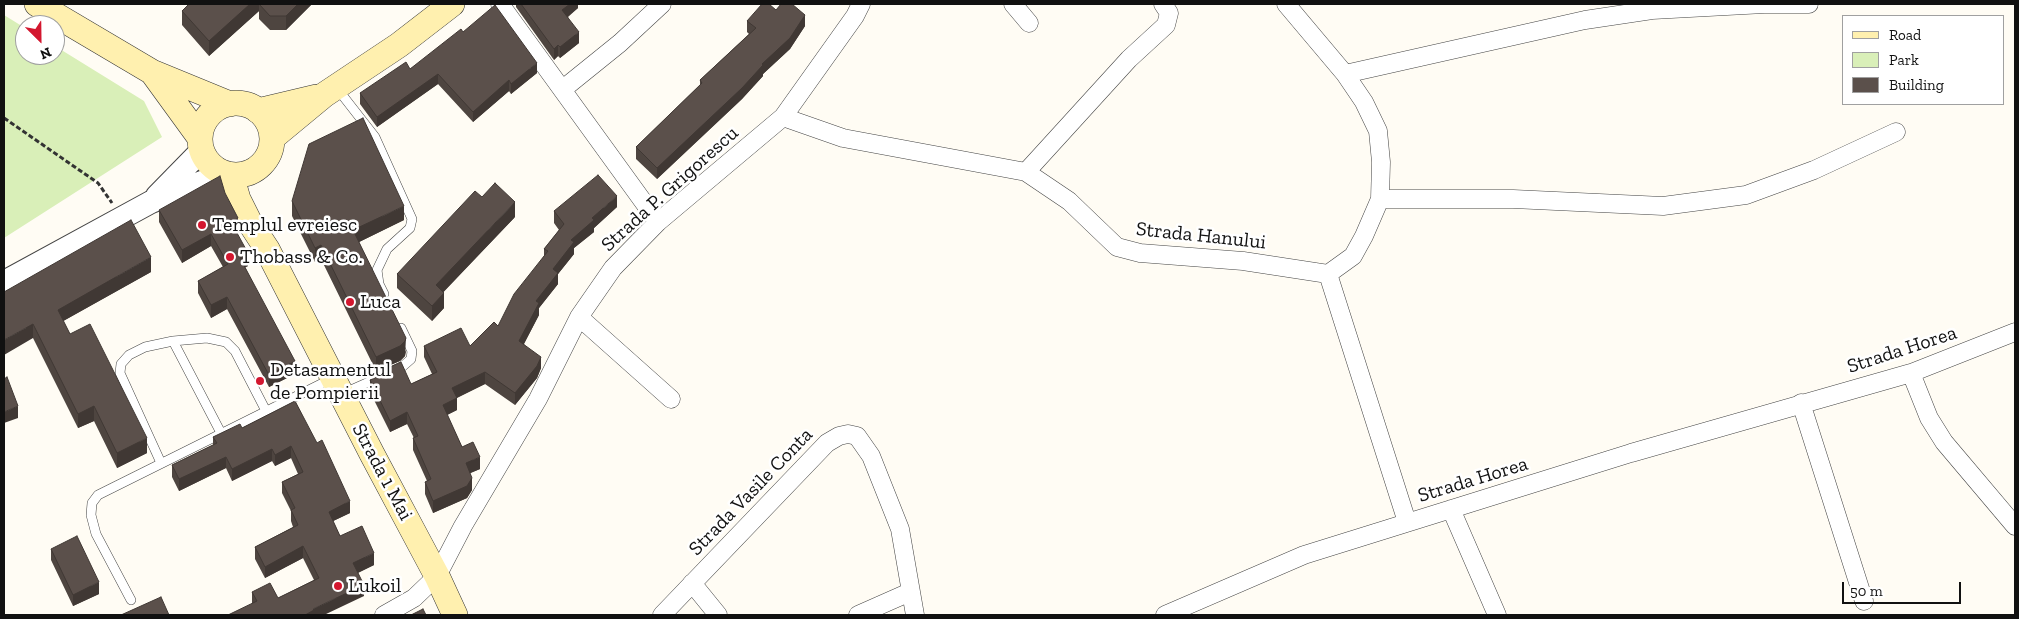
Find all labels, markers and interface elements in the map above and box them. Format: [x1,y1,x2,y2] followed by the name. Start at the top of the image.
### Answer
[15,15,65,65] north arrow
[1842,15,2004,105] legend
[1889,26,1921,44] text: Road
[37,43,54,63] text: N
[1889,51,1919,69] text: Park
[1889,76,1944,94] text: Building
[597,121,743,257] street label: Strada P. Grigorescu
[212,213,357,237] place label: Templul evreiesc
[1135,217,1267,255] street label: Strada Hanului
[196,219,208,231] marker: Templul evreiesc
[240,245,363,269] place label: Thobass & Co.
[224,251,236,263] marker: Thobass & Co.
[360,290,401,314] place label: Luca
[344,296,356,308] marker: Luca
[1844,321,1960,379] street label: Strada Horea
[270,358,391,405] place label: Detasamentul de Pompierii
[254,375,266,387] marker: Detasamentul de Pompierii
[346,419,418,525] street label: Strada 1 Mai
[684,423,818,561] street label: Strada Vasile Conta
[1415,452,1531,508] street label: Strada Horea
[1844,572,1963,604] scale bar
[348,574,401,598] place label: Lukoil
[332,580,344,592] marker: Lukoil
[1850,582,1883,600] text: 50 m

